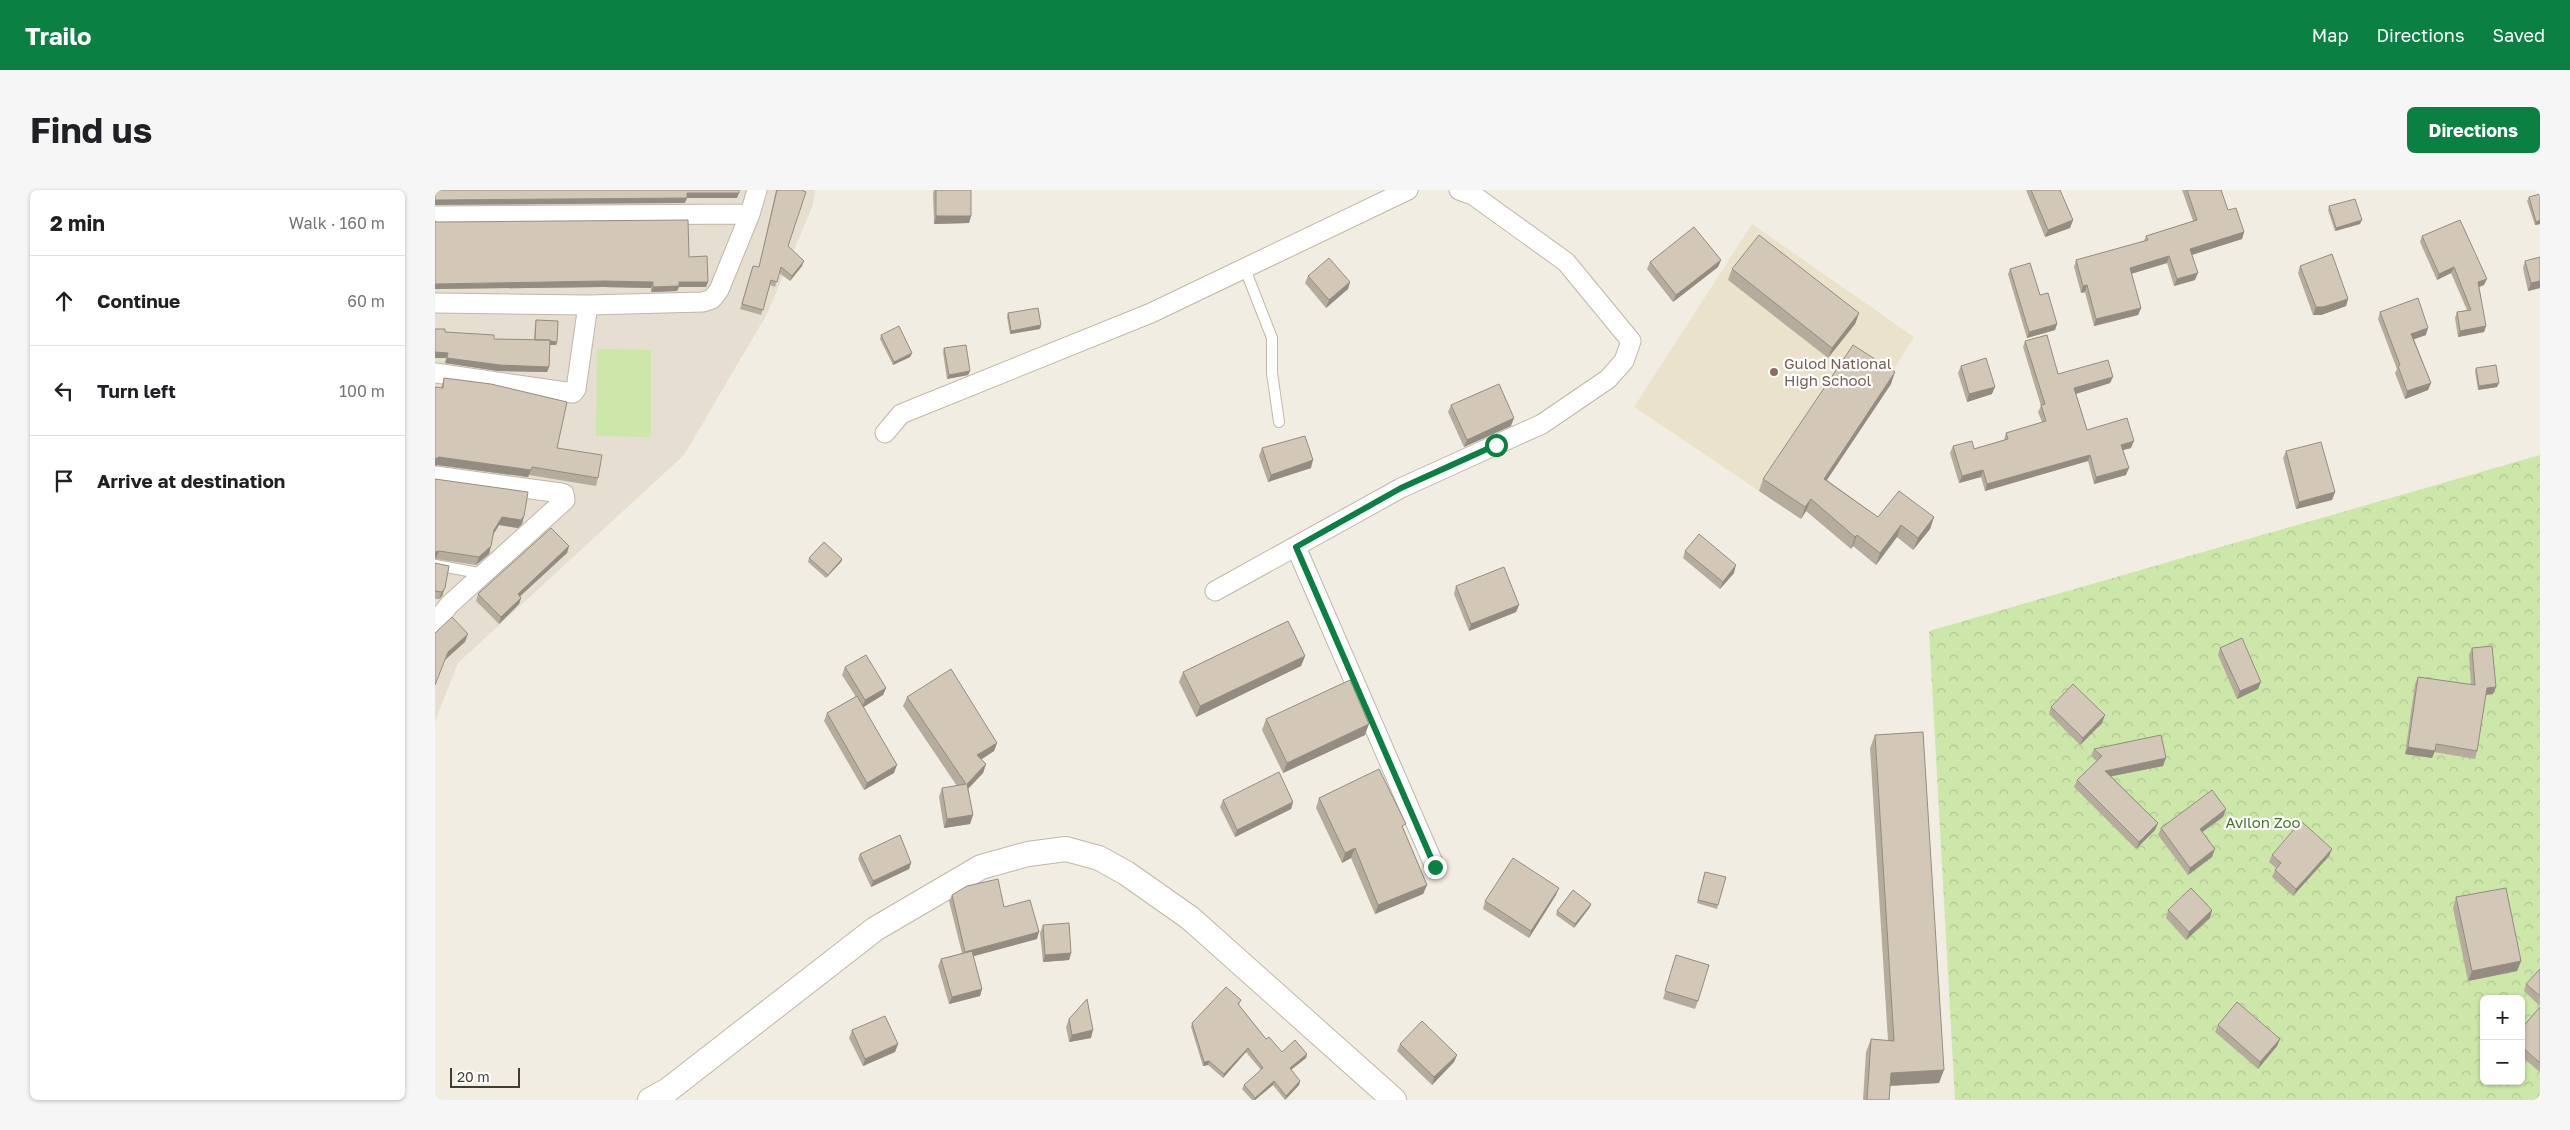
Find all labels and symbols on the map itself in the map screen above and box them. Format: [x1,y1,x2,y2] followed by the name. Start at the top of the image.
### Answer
[1784,354,1892,389] place label: Gulod National High School
[1768,366,1780,378] marker: Gulod National High School
[1485,434,1508,457] route start
[2226,813,2300,831] park label: Avilon Zoo
[1424,856,1447,879] route end
[450,1065,520,1088] scale bar

